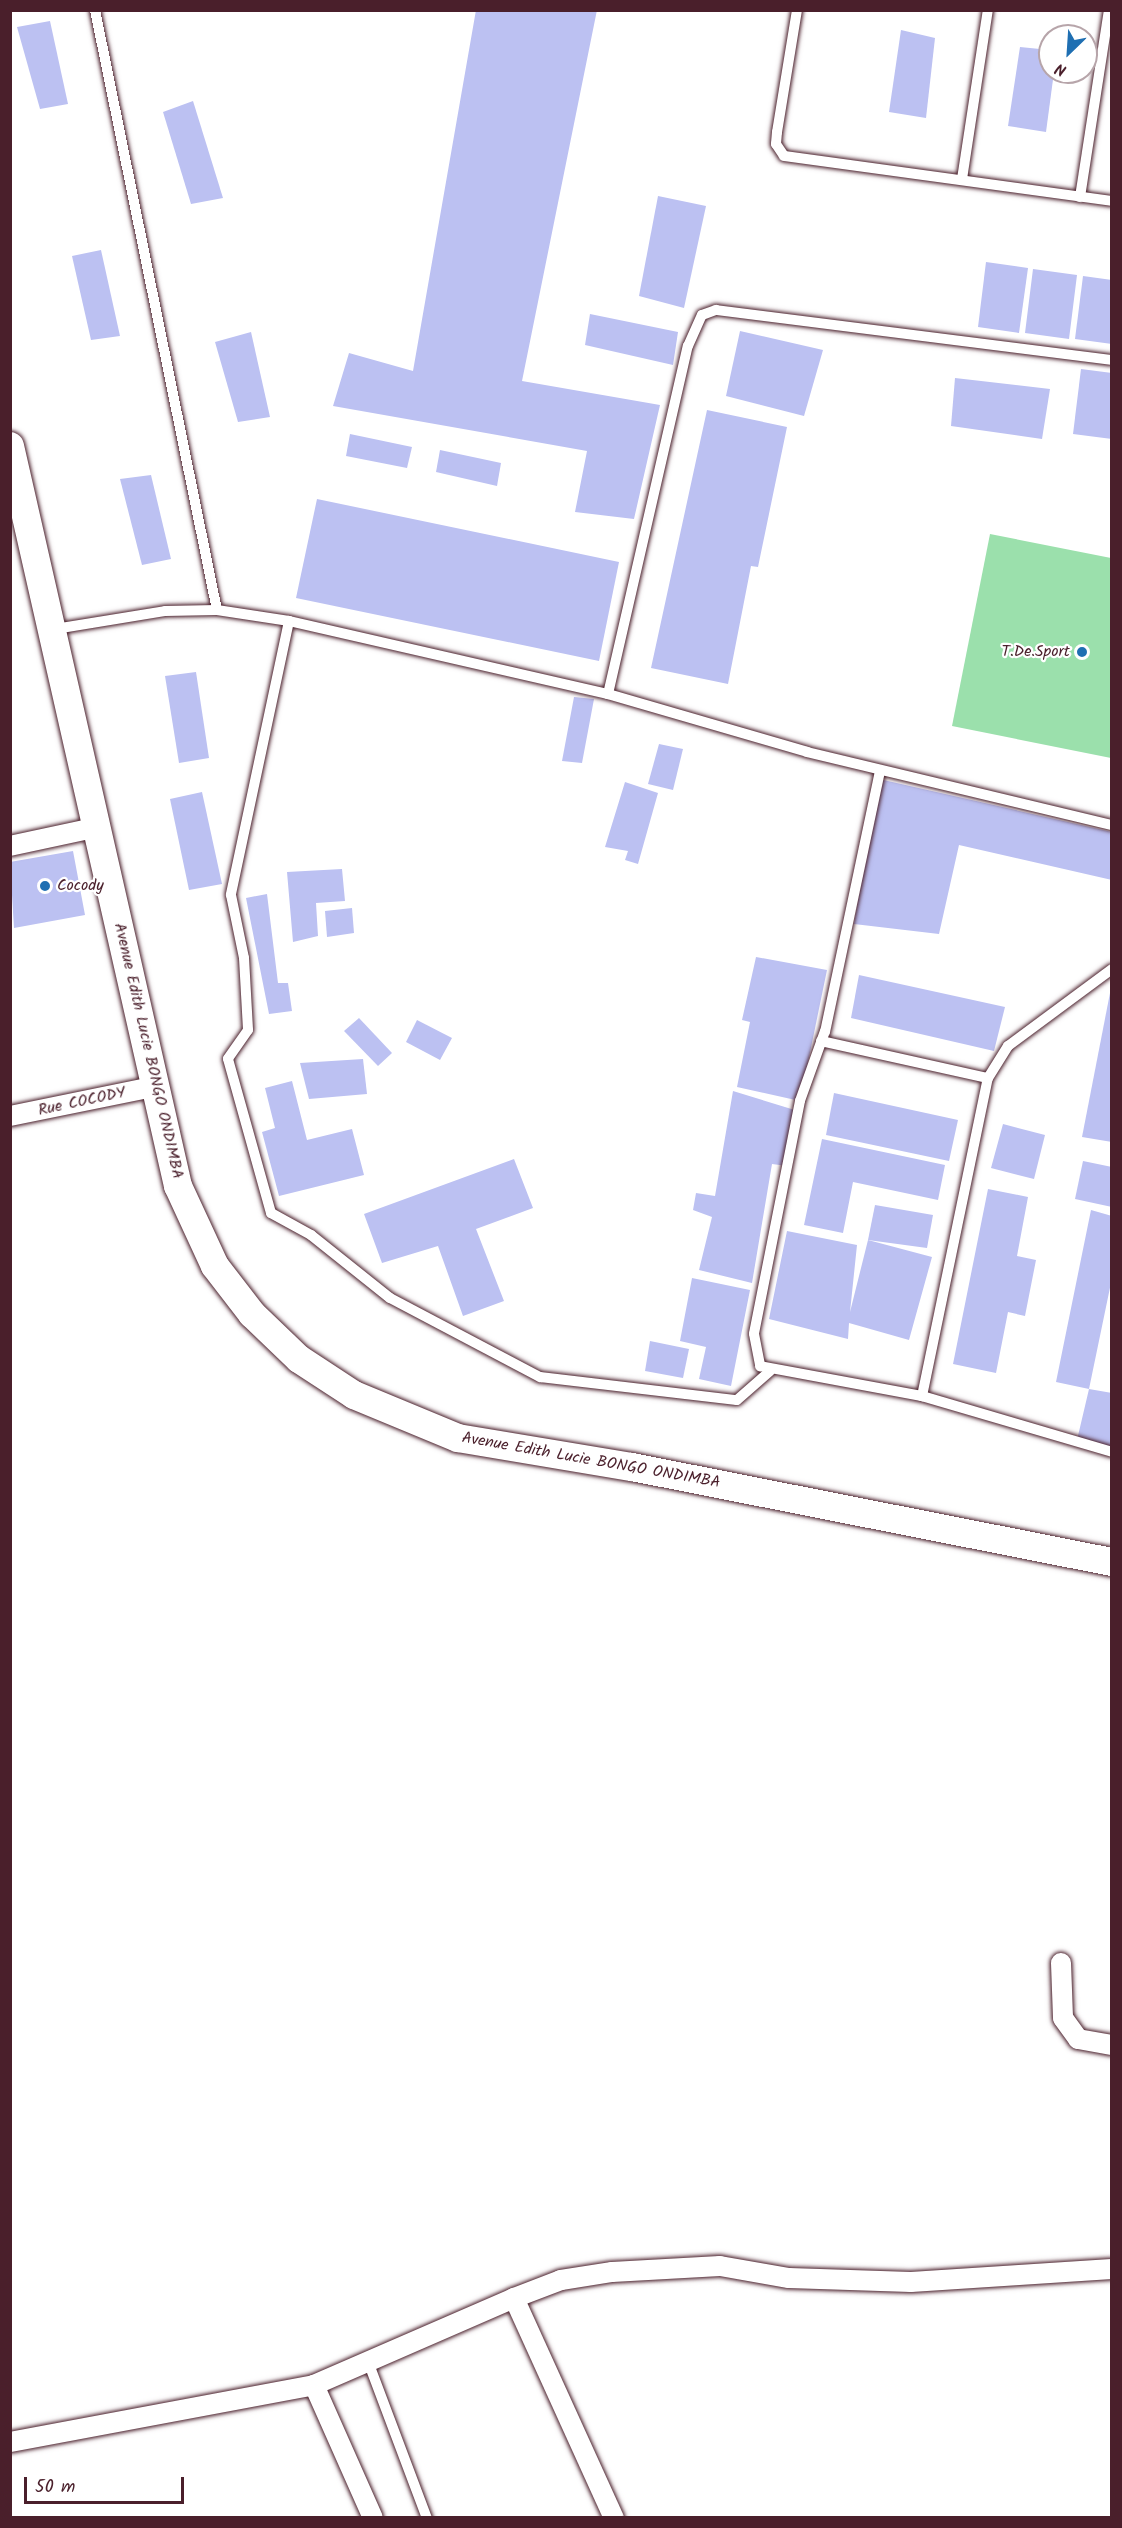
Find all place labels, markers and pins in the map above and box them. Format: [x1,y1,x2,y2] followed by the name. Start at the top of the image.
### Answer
[1001,642,1070,662] place label: T.De.Sport
[1075,645,1089,659] marker: T.De.Sport
[57,876,104,896] place label: Cocody
[38,879,52,893] marker: Cocody

